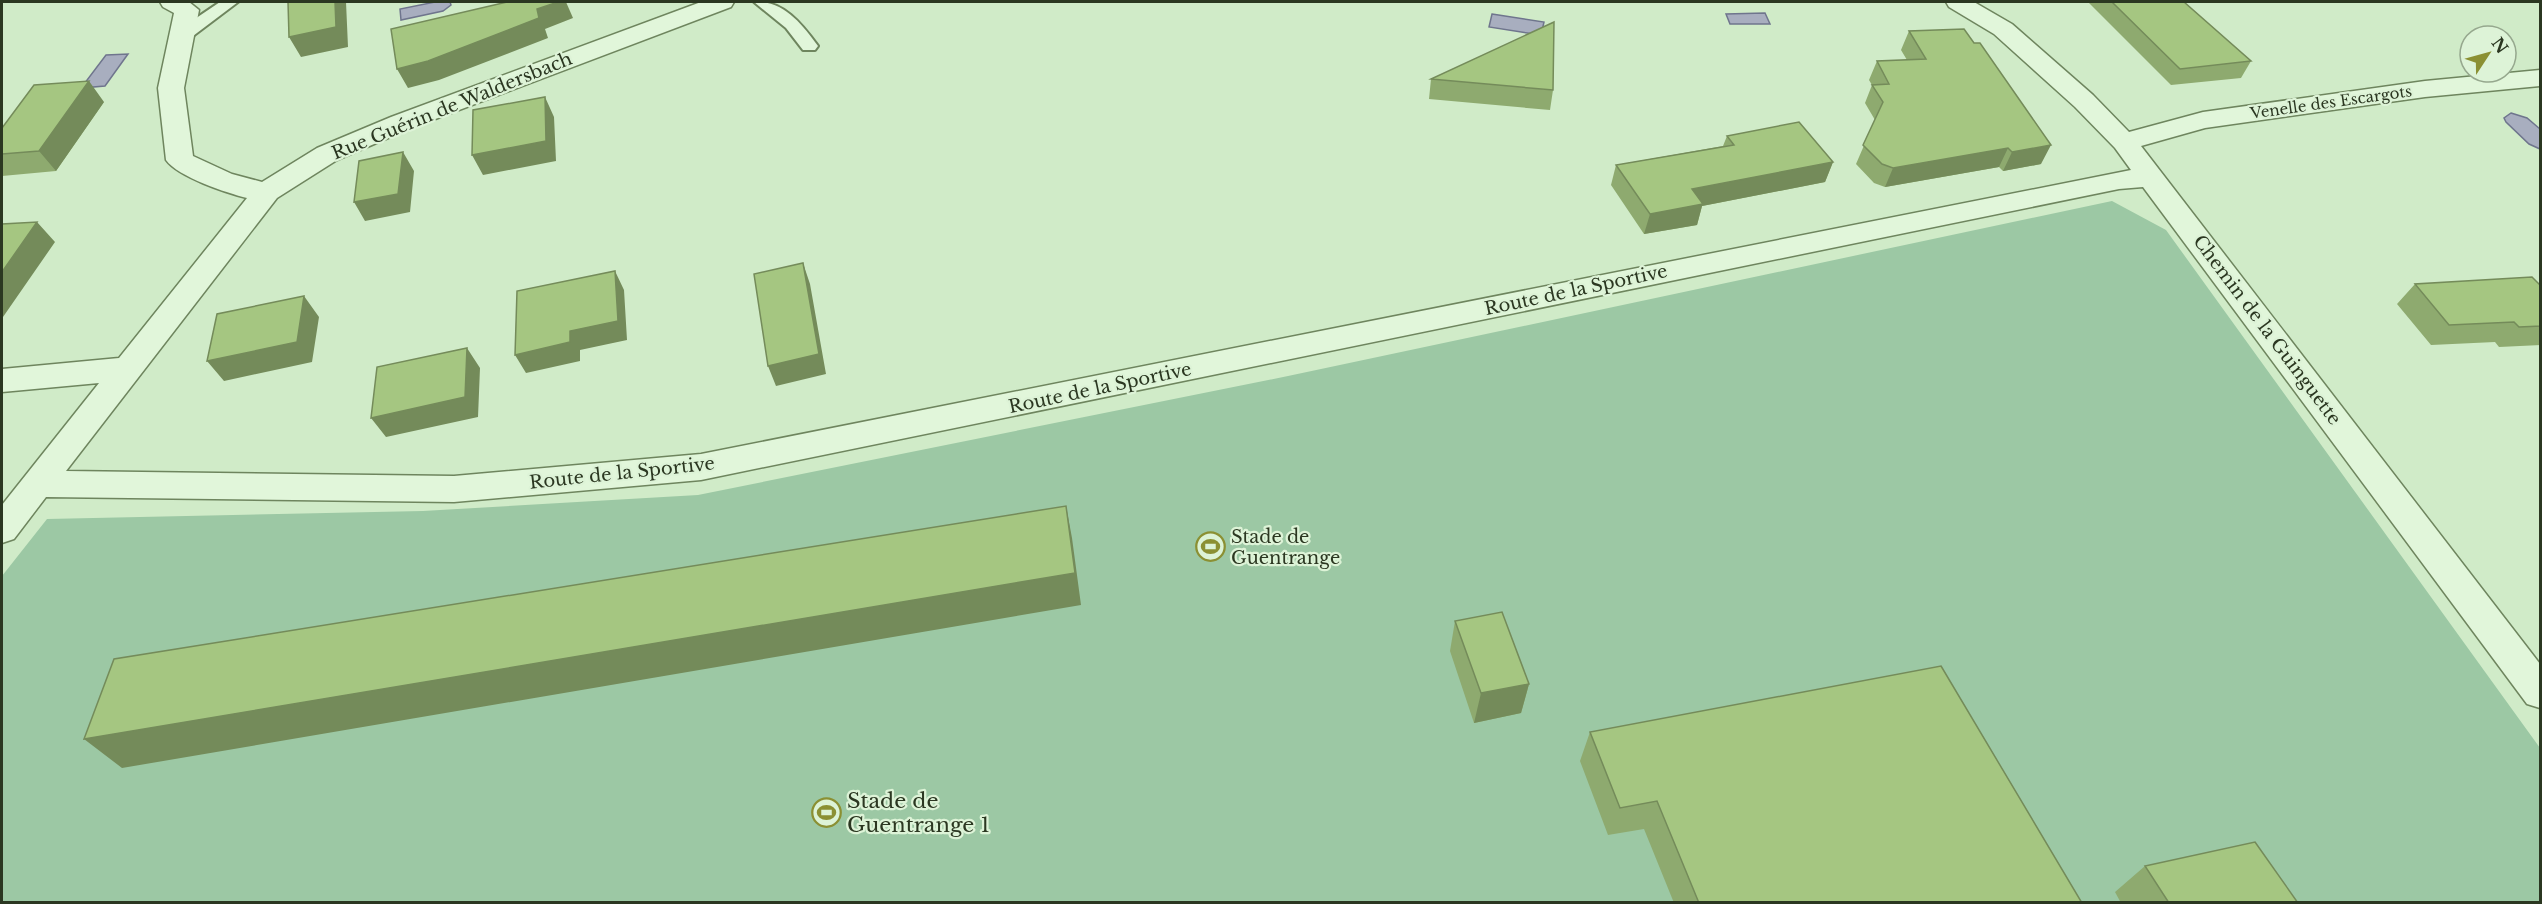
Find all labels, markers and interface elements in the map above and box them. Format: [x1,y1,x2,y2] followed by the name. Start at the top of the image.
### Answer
[2458,24,2518,84] north arrow
[2488,33,2513,57] text: N
[329,48,575,164] street label: Rue Guérin de Waldersbach
[2248,81,2413,123] street label: Venelle des Escargots
[2188,231,2346,429] street label: Chemin de la Guinguette
[1483,260,1669,320] street label: Route de la Sportive
[1007,358,1193,418] street label: Route de la Sportive
[528,452,716,494] street label: Route de la Sportive
[1231,526,1340,569] place label: Stade de Guentrange
[1194,531,1226,563] sports icon: Stade de Guentrange
[847,788,990,838] place label: Stade de Guentrange 1
[810,797,842,829] sports icon: Stade de Guentrange 1

